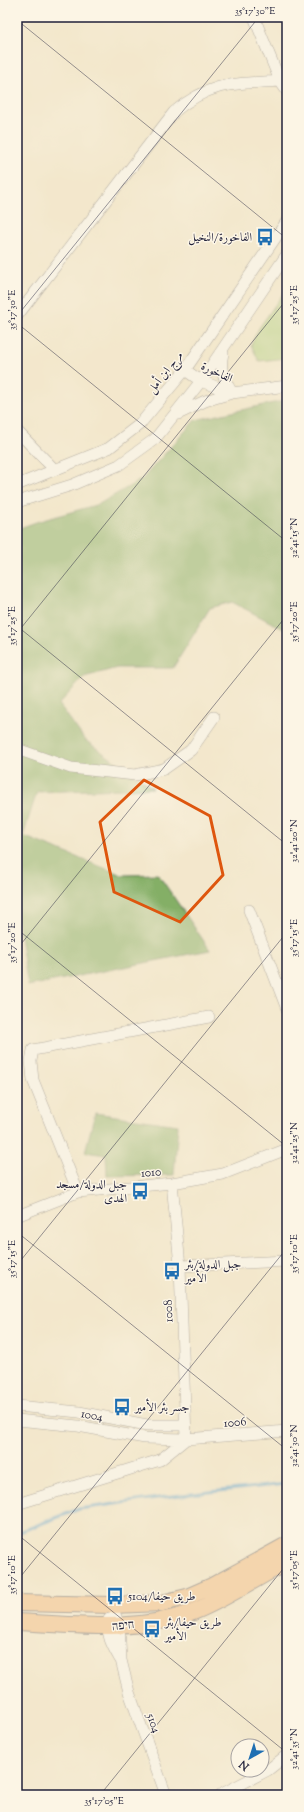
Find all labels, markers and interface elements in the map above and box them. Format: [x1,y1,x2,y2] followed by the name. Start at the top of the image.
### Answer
[235,4,275,19] text: 35°17'30"E
[255,227,275,247] bus stop icon: الفاخورة/النخيل
[188,229,252,247] place label: الفاخورة/النخيل
[287,285,302,325] text: 35°17'25"E
[5,290,20,330] text: 35°17'30"E
[143,348,189,398] street label: مرج ابن أمل
[198,358,236,388] street label: الفاخورة
[287,518,302,558] text: 32°41'15"N
[287,601,302,643] text: 35°17'20"E
[5,606,20,646] text: 35°17'25"E
[287,819,302,863] text: 32°41'20"N
[287,919,302,957] text: 35°17'15"E
[5,922,20,964] text: 35°17'20"E
[287,1122,302,1164] text: 32°41'25"N
[140,1163,162,1183] street label: 1010
[56,1176,127,1208] place label: جبل الدولة/مسجد الهدى
[130,1181,150,1201] bus stop icon: جبل الدولة/مسجد الهدى
[287,1234,302,1274] text: 35°17'10"E
[5,1240,20,1278] text: 35°17'15"E
[183,1256,242,1288] place label: جبل الدولة/بئر الأمير
[162,1261,182,1281] bus stop icon: جبل الدولة/بئر الأمير
[160,1299,178,1323] street label: 1008
[112,1397,132,1417] bus stop icon: جسر بئر الأمير
[133,1398,190,1417] place label: جسر بئر الأمير
[79,1405,104,1427] street label: 1004
[223,1413,247,1433] street label: 1006
[287,1425,302,1467] text: 32°41'30"N
[287,1550,302,1590] text: 35°17'05"E
[5,1555,20,1595] text: 35°17'10"E
[105,1586,125,1606] bus stop icon: طريق حيفا/5104
[127,1588,196,1606] place label: طريق حيفا/5104
[163,1614,222,1646] place label: طريق حيفا/بئر الأمير
[111,1616,135,1636] street label: חיפה
[142,1619,162,1639] bus stop icon: طريق حيفا/بئر الأمير
[141,1710,165,1736] street label: 5104
[287,1728,302,1770] text: 32°41'35"N
[230,1738,270,1778] north arrow
[236,1756,254,1775] text: N
[84,1794,124,1809] text: 35°17'05"E

